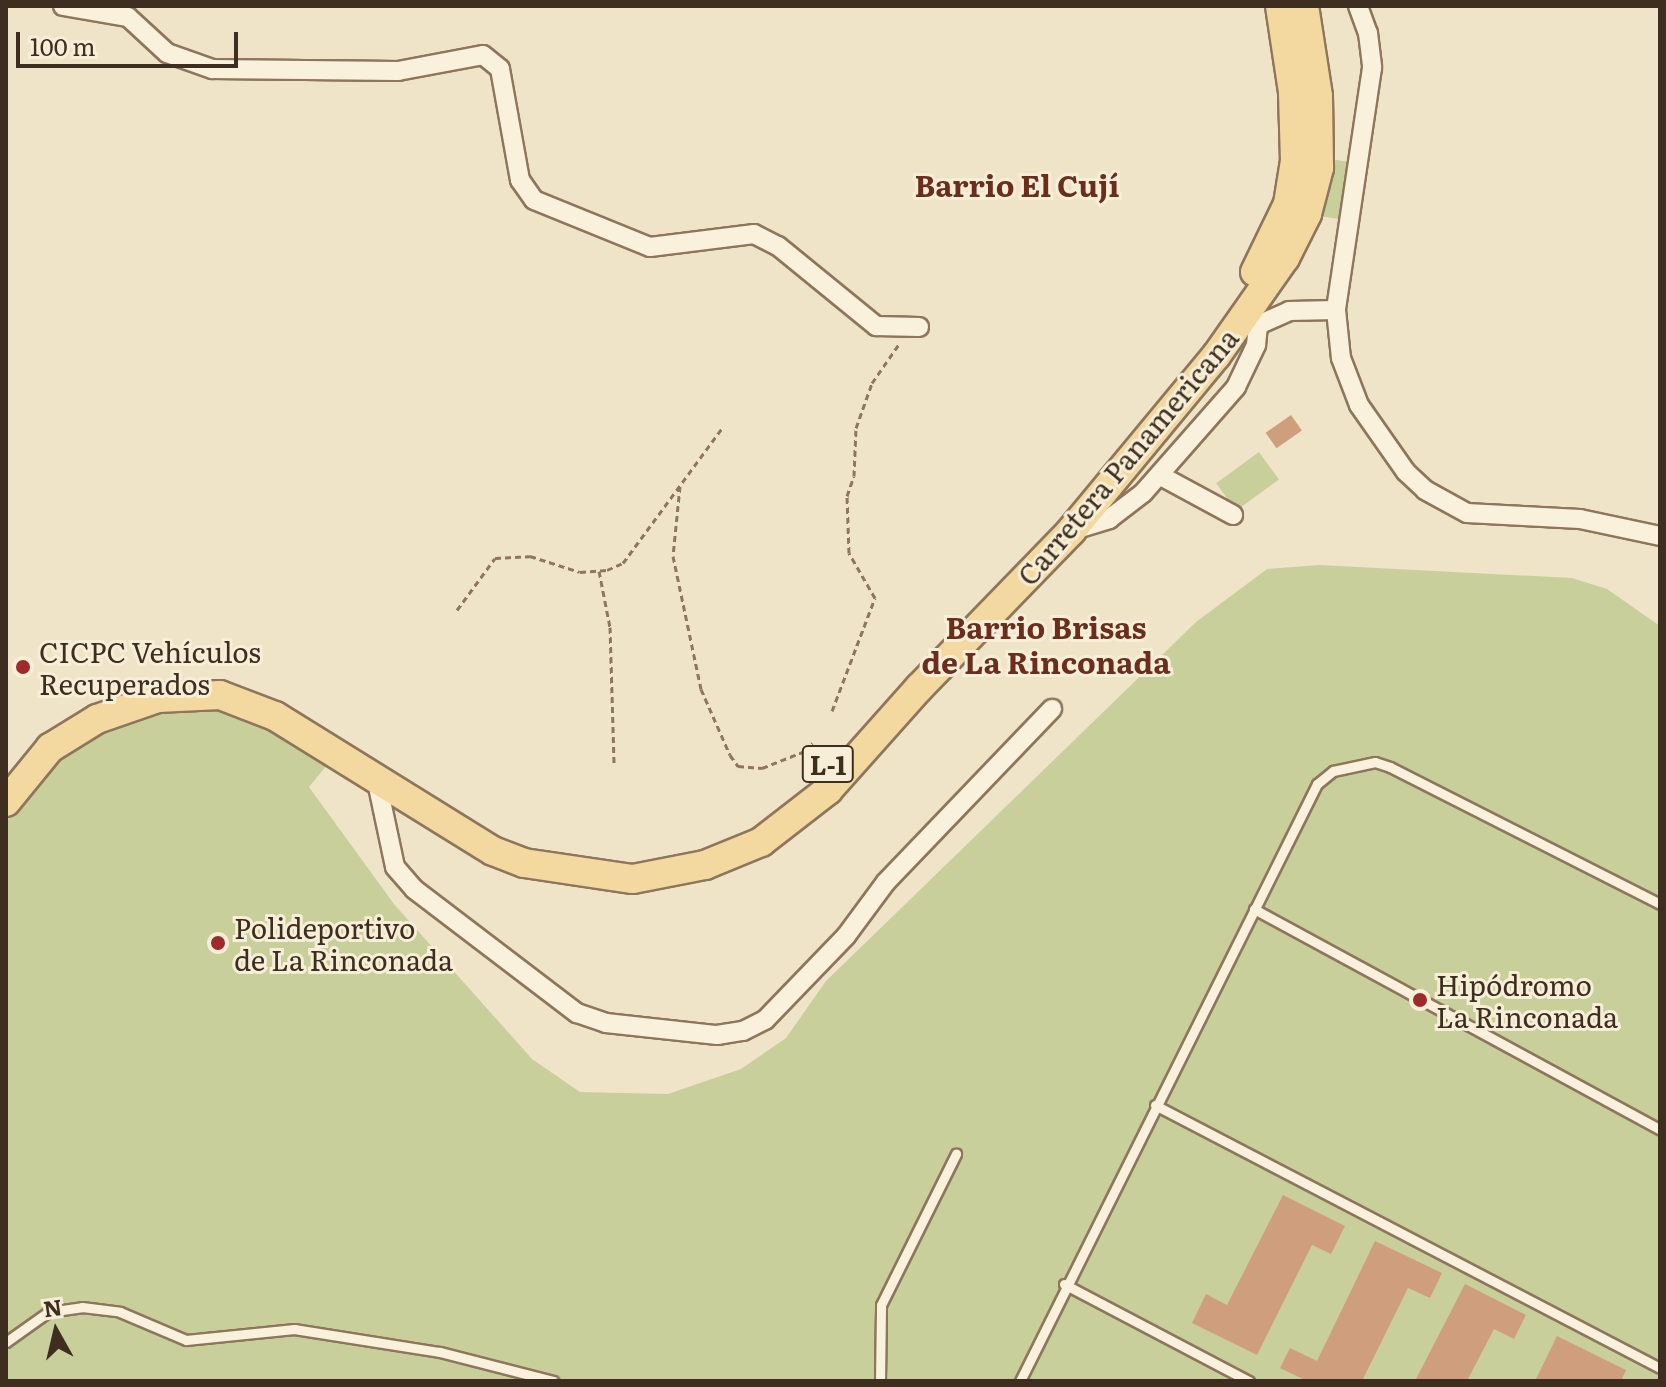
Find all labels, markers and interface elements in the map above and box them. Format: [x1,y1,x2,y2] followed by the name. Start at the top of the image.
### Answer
[20,16,242,66] scale bar
[30,28,96,63] text: 100 m
[915,166,1119,202] district label: Barrio El Cují
[1010,321,1244,591] street label: Carretera Panamericana
[921,608,1171,678] district label: Barrio Brisas de La Rinconada
[39,634,261,700] place label: CICPC Vehículos Recuperados
[14,658,32,676] marker: CICPC Vehículos Recuperados
[800,742,856,786] road number: L-1
[234,910,453,976] place label: Polideportivo de La Rinconada
[209,934,227,952] marker: Polideportivo de La Rinconada
[1436,967,1618,1033] place label: Hipódromo La Rinconada
[1411,991,1429,1009] marker: Hipódromo La Rinconada
[41,1289,64,1324] text: N
[16,1291,96,1371] north arrow

